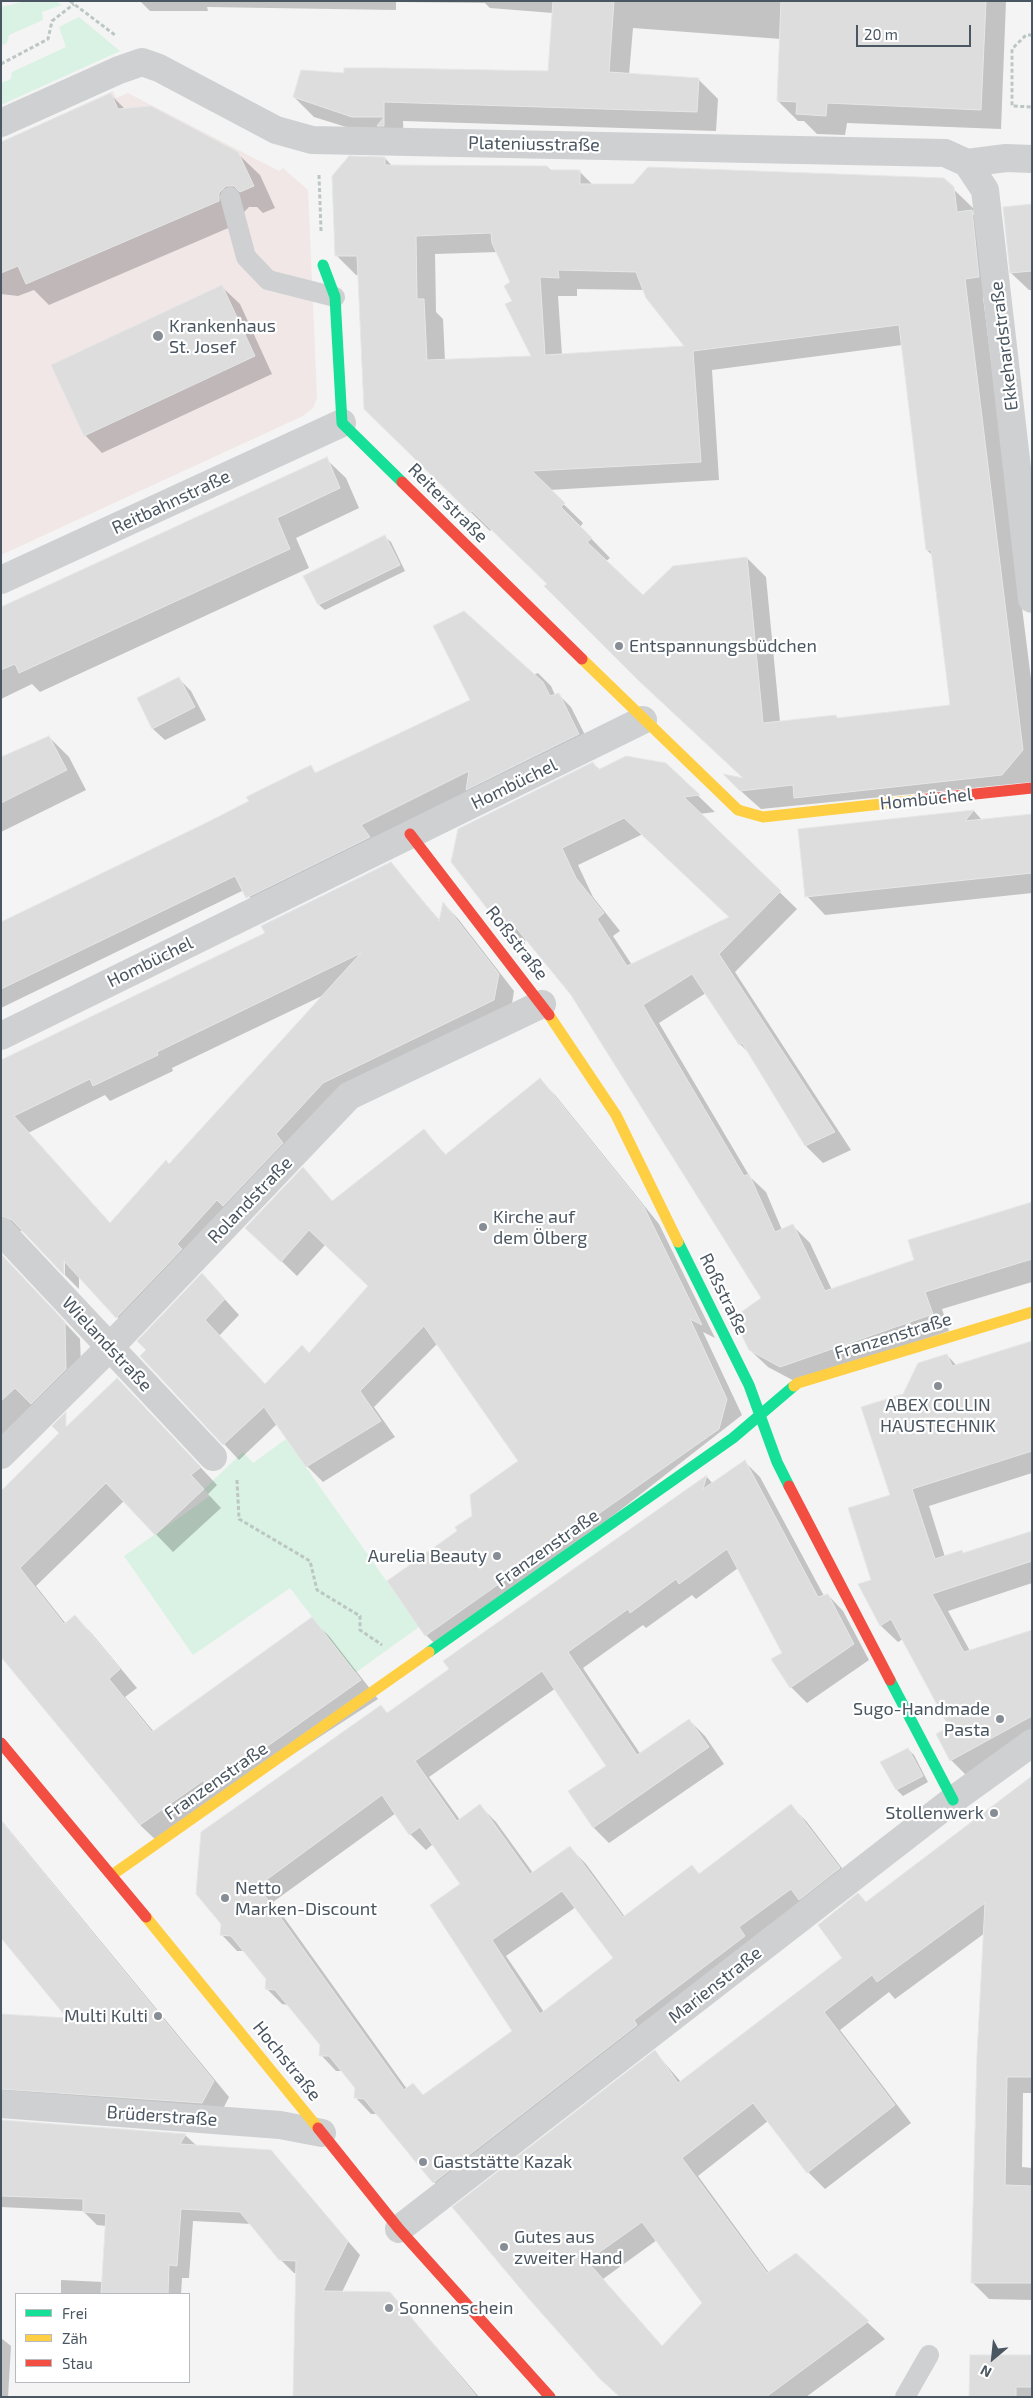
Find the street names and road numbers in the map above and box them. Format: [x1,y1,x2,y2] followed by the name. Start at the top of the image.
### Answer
[468,132,600,156] street label: Plateniusstraße
[985,280,1023,412] street label: Ekkehardstraße
[404,459,492,547] street label: Reiterstraße
[108,465,234,539] street label: Reitbahnstraße
[468,754,560,814] street label: Hombüchel
[879,783,973,815] street label: Hombüchel
[481,902,553,984] street label: Roßstraße
[104,932,196,992] street label: Hombüchel
[203,1152,297,1248] street label: Rolandstraße
[695,1250,753,1338] street label: Roßstraße
[57,1292,157,1396] street label: Wielandstraße
[832,1308,954,1364] street label: Franzenstraße
[491,1504,603,1592] street label: Franzenstraße
[160,1737,272,1825] street label: Franzenstraße
[664,1942,766,2028] street label: Marienstraße
[248,2017,326,2105] street label: Hochstraße
[106,2101,218,2131] street label: Brüderstraße

